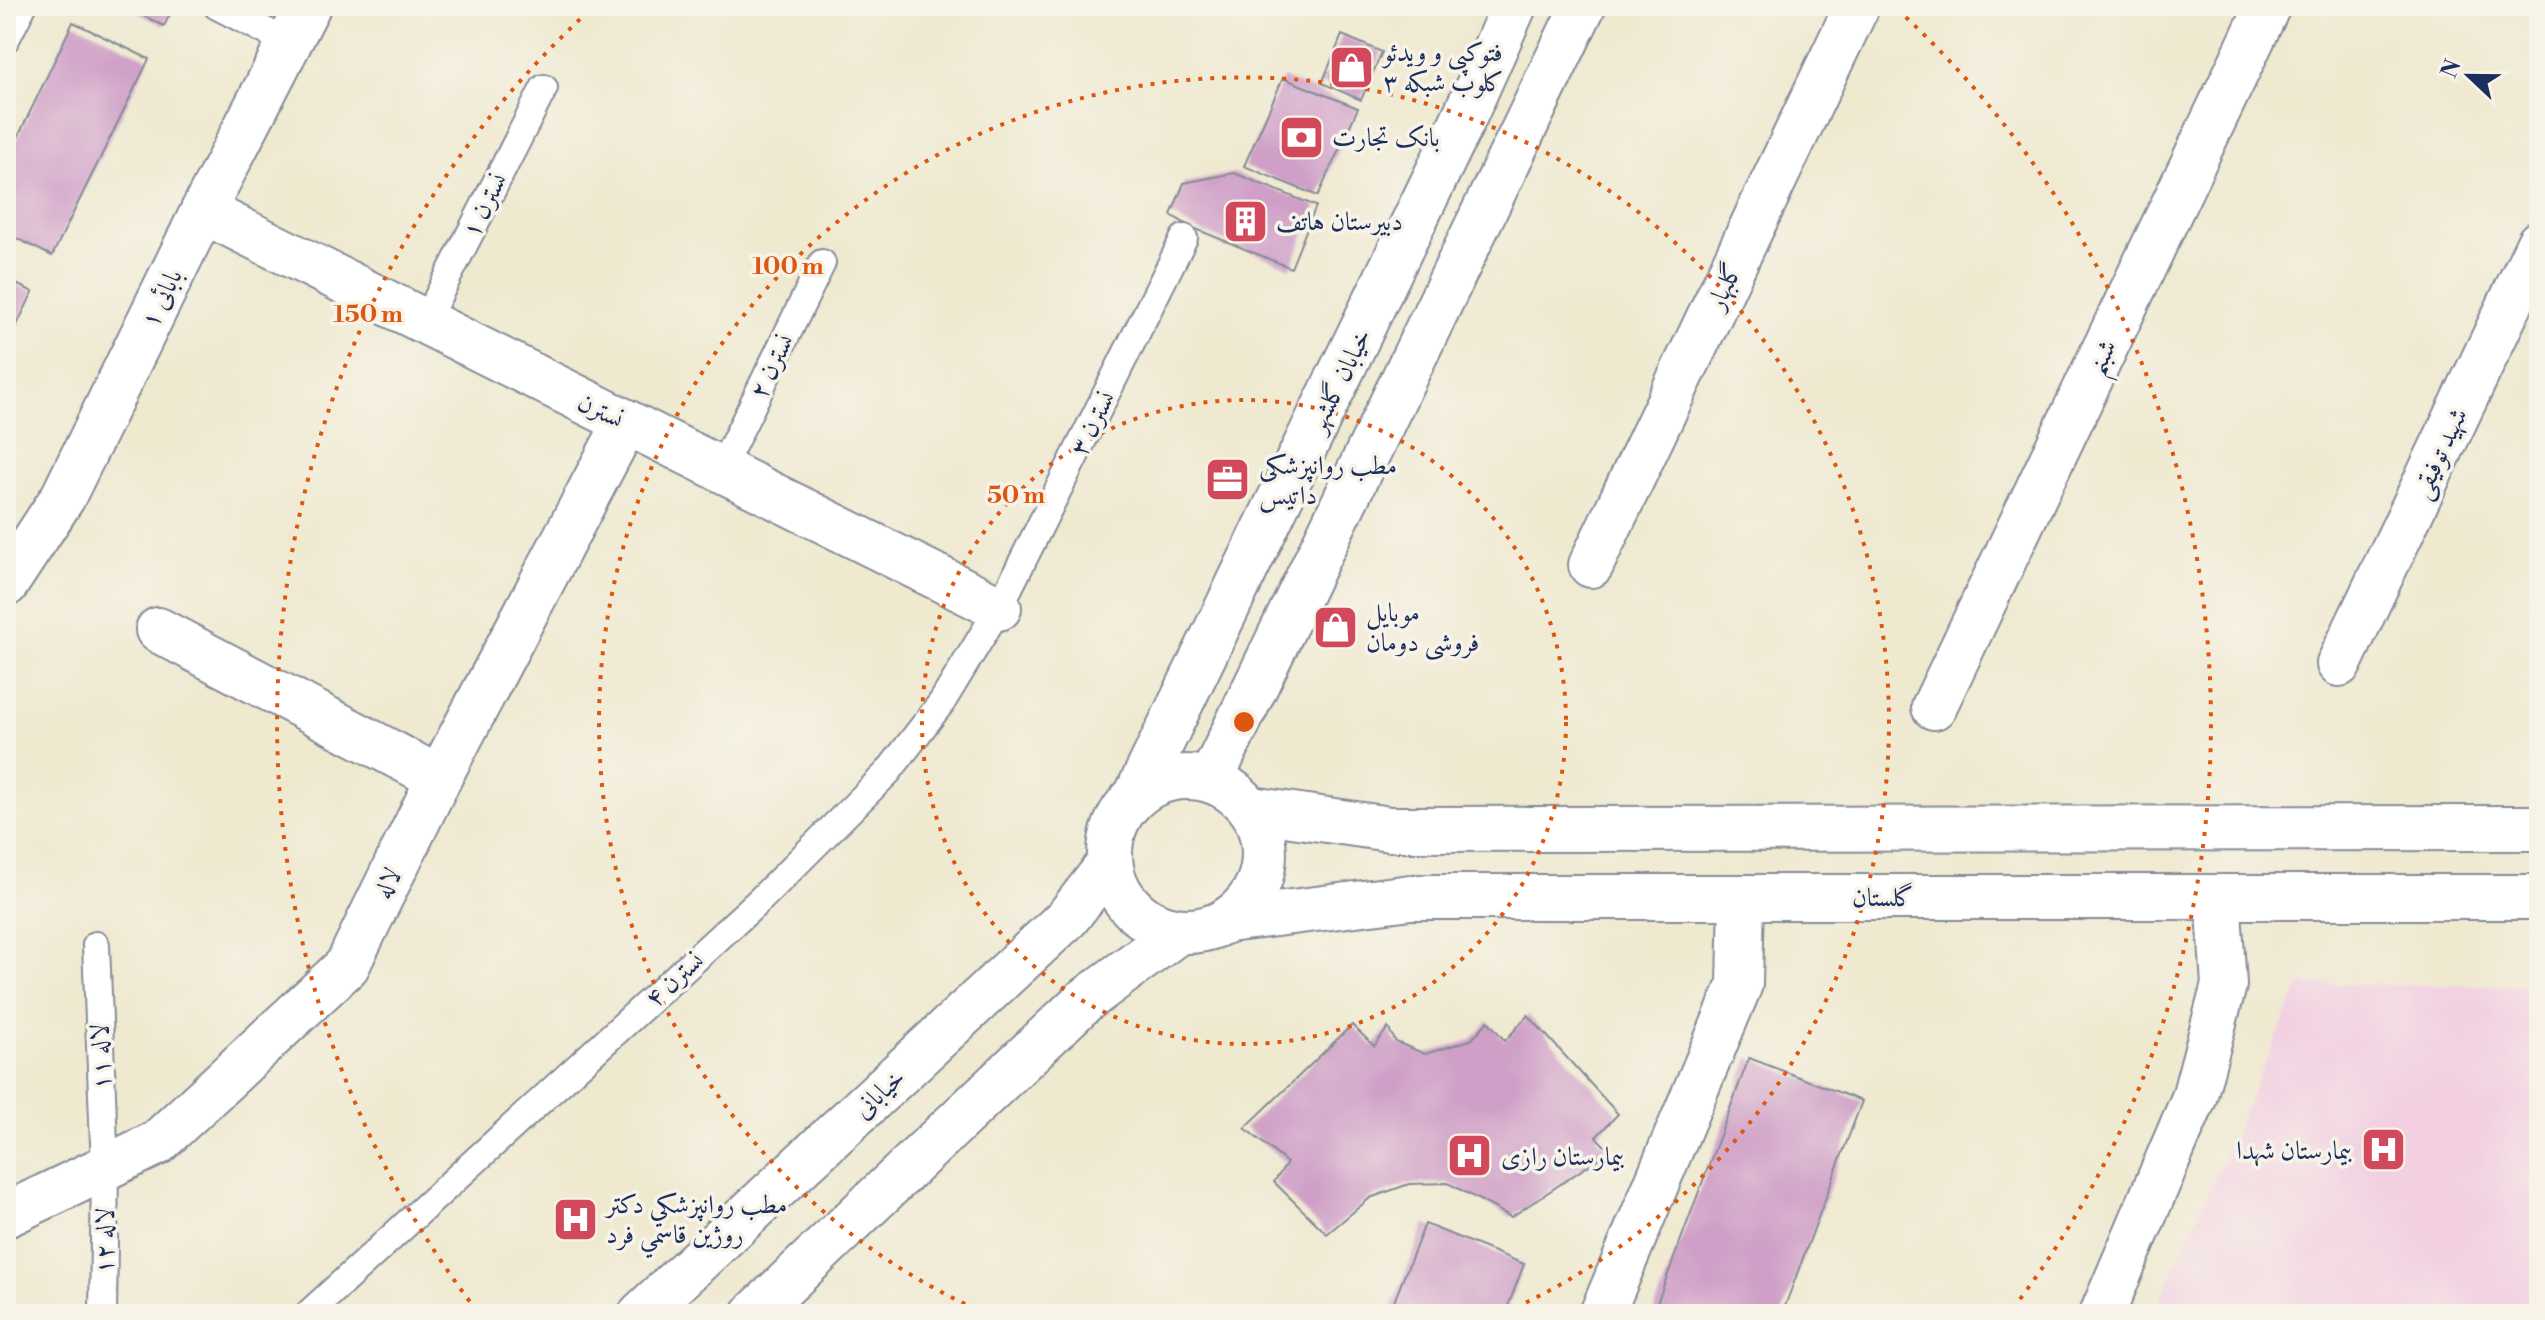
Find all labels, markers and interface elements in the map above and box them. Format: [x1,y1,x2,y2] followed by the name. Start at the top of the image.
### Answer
[2429,36,2509,116] north arrow
[1380,37,1504,99] place label: فتوکپی و ویدئو کلوب شبکه ۳
[1328,43,1376,91] shop icon: فتوکپی و ویدئو کلوب شبکه ۳
[2436,55,2468,82] text: N
[1277,113,1325,161] bank icon: بانک تجارت
[1332,122,1440,154] place label: بانک تجارت
[455,168,515,243] street label: نسترن ١
[1221,197,1269,245] building icon: دبیرستان هاتف
[1276,206,1403,238] place label: دبیرستان هاتف
[752,252,824,282] text: 100 m
[1699,258,1750,318] street label: گلبهار
[134,264,190,333] street label: بابائی ۱
[333,300,403,330] text: 150 m
[1300,323,1379,440] street label: خیابان گلشهر
[743,329,801,404] street label: نسترن ٢
[2080,334,2132,384] street label: شبنم
[572,386,629,436] street label: نسترن
[1063,386,1123,461] street label: نسترن ٣
[2405,403,2477,505] street label: شهید توفیقی
[1259,450,1397,513] place label: مطب روانپزشکی داتیس
[1204,456,1252,504] office icon: مطب روانپزشکی داتیس
[987,481,1045,511] text: 50 m
[1366,597,1479,661] place label: موبایل فروشی دومان
[1311,603,1359,651] shop icon: موبایل فروشی دومان
[1230,708,1258,736] centre of rings
[367,863,409,904] street label: لاله
[1852,882,1914,914] street label: گلستان
[639,945,711,1014] street label: نسترن ۴
[84,1023,118,1091] street label: لاله ۱۱
[847,1062,912,1126] street label: خیابانی
[2359,1126,2407,1174] hospital icon: بیمارستان شهدا
[1446,1132,1494,1180] hospital icon: بیمارستان رازی
[2236,1135,2352,1167] place label: بیمارستان شهدا
[1501,1141,1624,1173] place label: بیمارستان رازی
[603,1189,787,1259] place label: مطب روانپزشكي دكتر روژين قاسمي فرد
[551,1195,599,1243] hospital icon: مطب روانپزشكي دكتر روژين قاسمي فرد
[88,1207,122,1275] street label: لاله ۱۲

